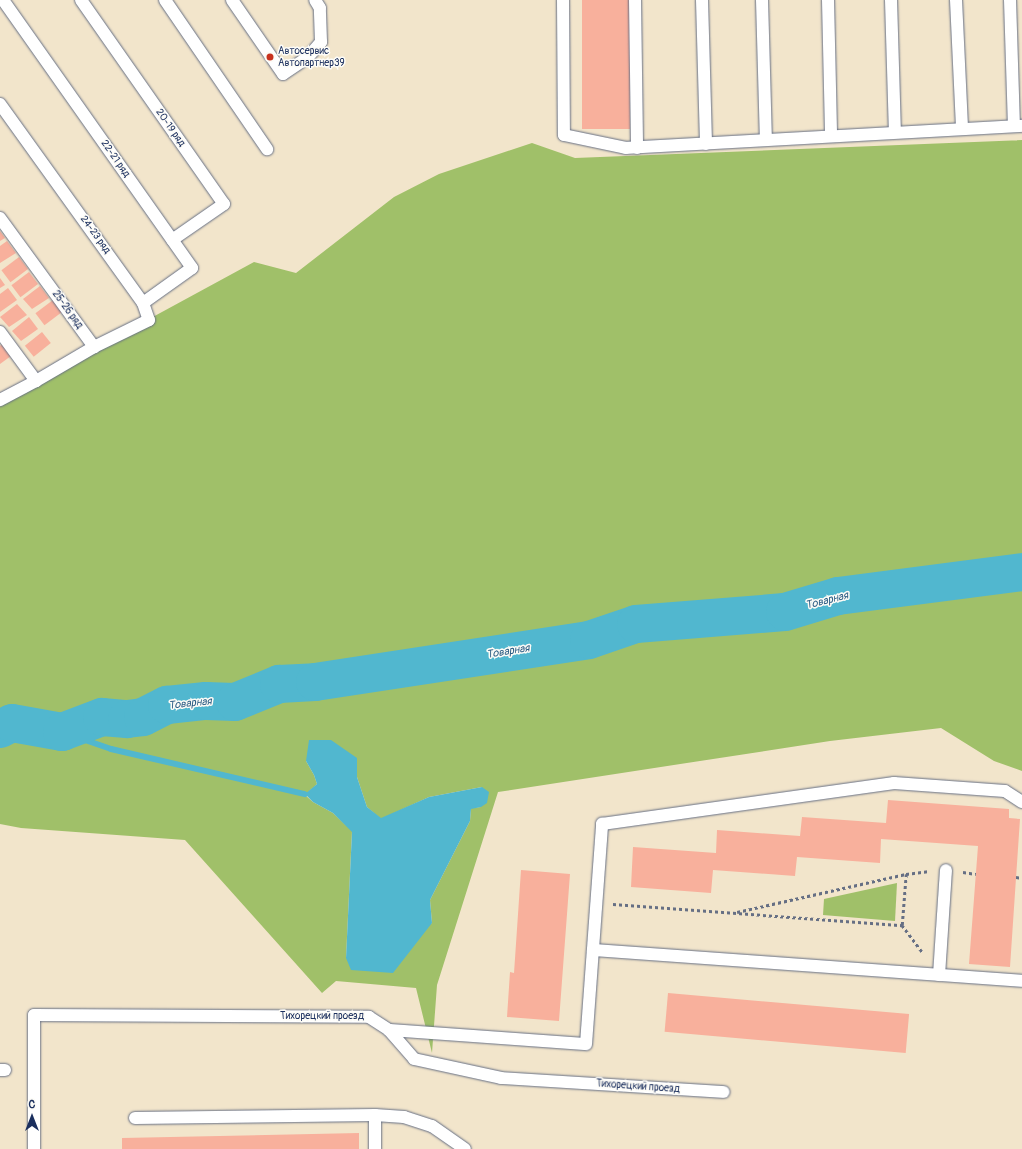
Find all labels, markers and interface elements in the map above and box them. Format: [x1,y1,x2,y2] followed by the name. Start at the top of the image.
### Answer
[278,45,345,68] place label: Автосервис Автопартнер39
[265,52,275,62] marker: Автосервис Автопартнер39
[153,107,187,149] street label: 20-19 ряд
[98,138,132,180] street label: 22-21 ряд
[77,214,113,256] street label: 24-23 ряд
[49,289,85,331] street label: 25-26 ряд
[804,589,850,613] water label: Товарная
[485,642,531,662] water label: Товарная
[168,695,212,713] water label: Товарная
[280,1011,364,1023] street label: Тихорецкий проезд
[596,1078,680,1096] street label: Тихорецкий проезд
[12,1097,52,1137] north arrow
[29,1098,35,1111] text: С

